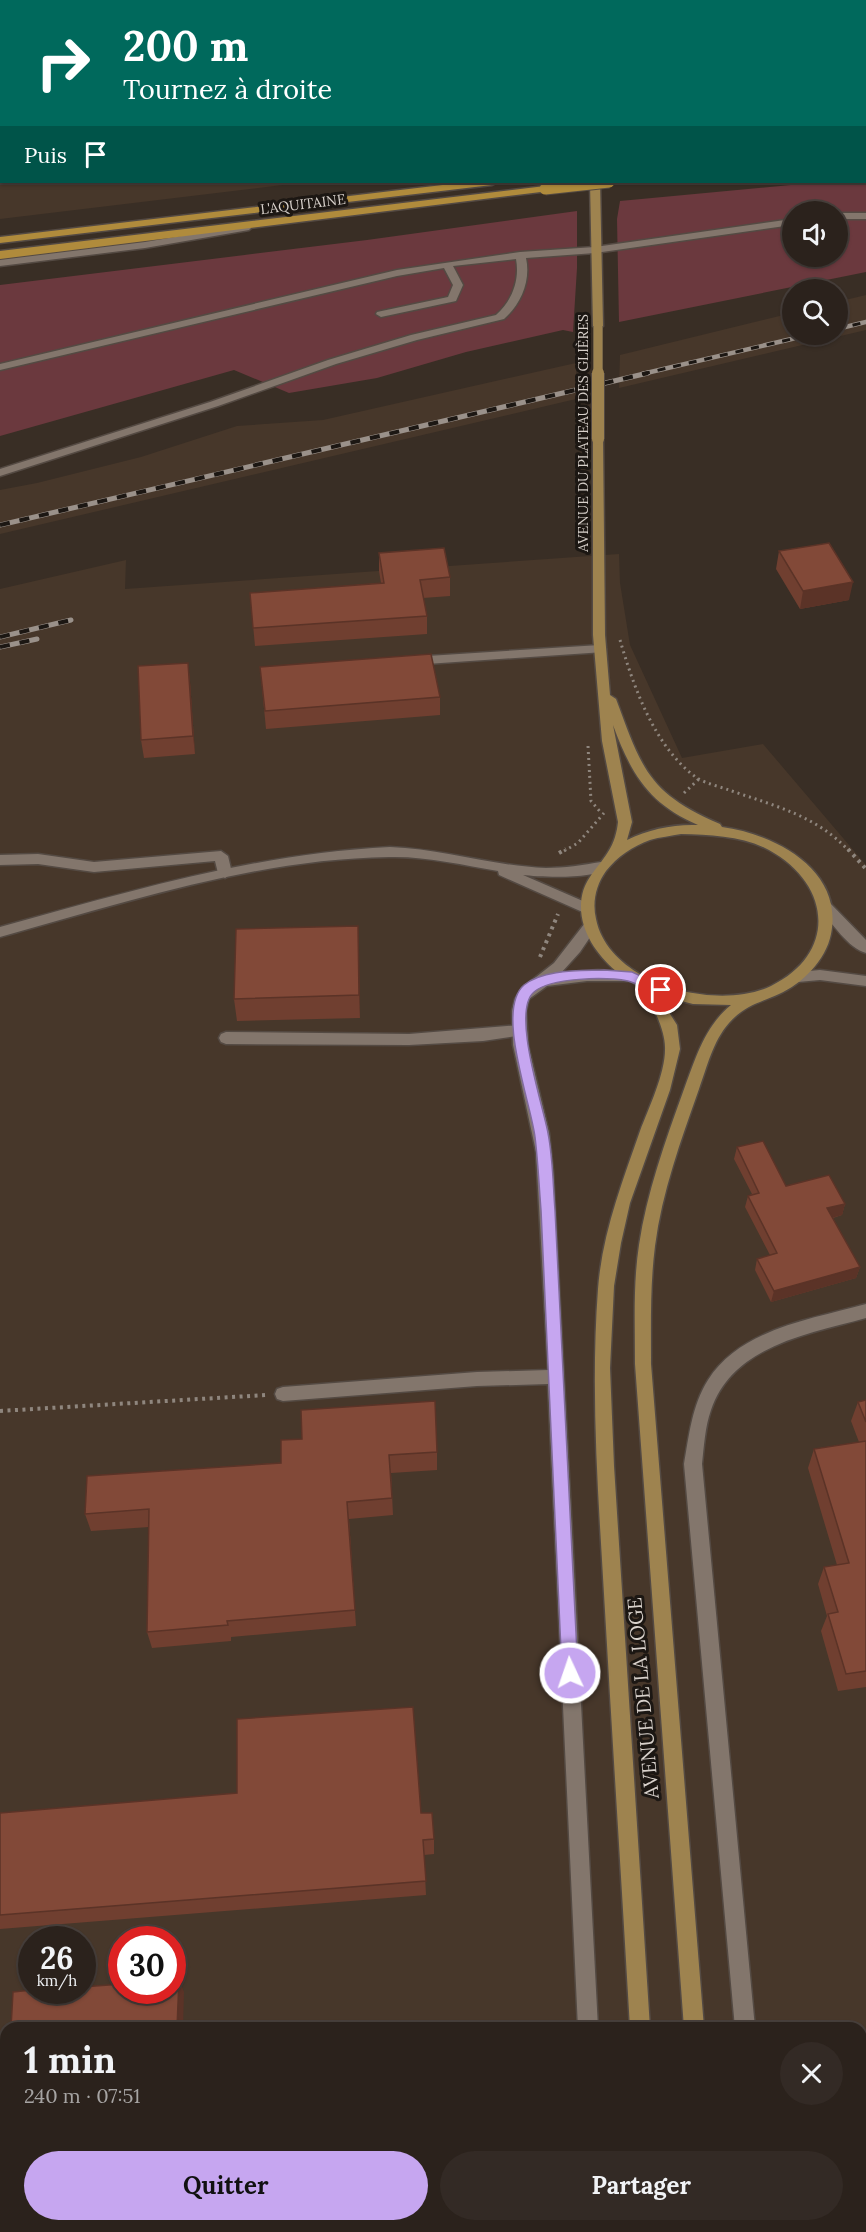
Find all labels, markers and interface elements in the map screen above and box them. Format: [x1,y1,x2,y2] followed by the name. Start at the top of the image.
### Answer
[123,19,249,73] text: 200 m
[24,24,102,102] icon: right
[123,72,332,106] text: Tournez à droite
[79,138,112,171] icon: arrive
[24,141,67,169] text: Puis
[259,190,347,218] street label: L'AQUITAINE
[782,201,848,345] map controls
[782,201,848,267] button: sound
[782,279,848,345] button: search
[574,314,592,553] street label: AVENUE DU PLATEAU DES GLIÈRES
[635,964,686,1015] pin
[644,973,677,1006] icon: arrive
[621,1596,664,1801] street label: AVENUE DE LA LOGE
[538,1641,602,1705] position arrow
[108,1926,186,2004] speed limit sign: 30
[40,1939,74,1977] text: 26
[37,1971,77,1990] text: km/h
[24,2037,116,2083] text: 1 min
[780,2042,843,2105] button: close
[24,2083,141,2108] text: 240 m · 07:51
[24,2151,428,2220] button: Quitter
[440,2151,843,2220] button: Partager

